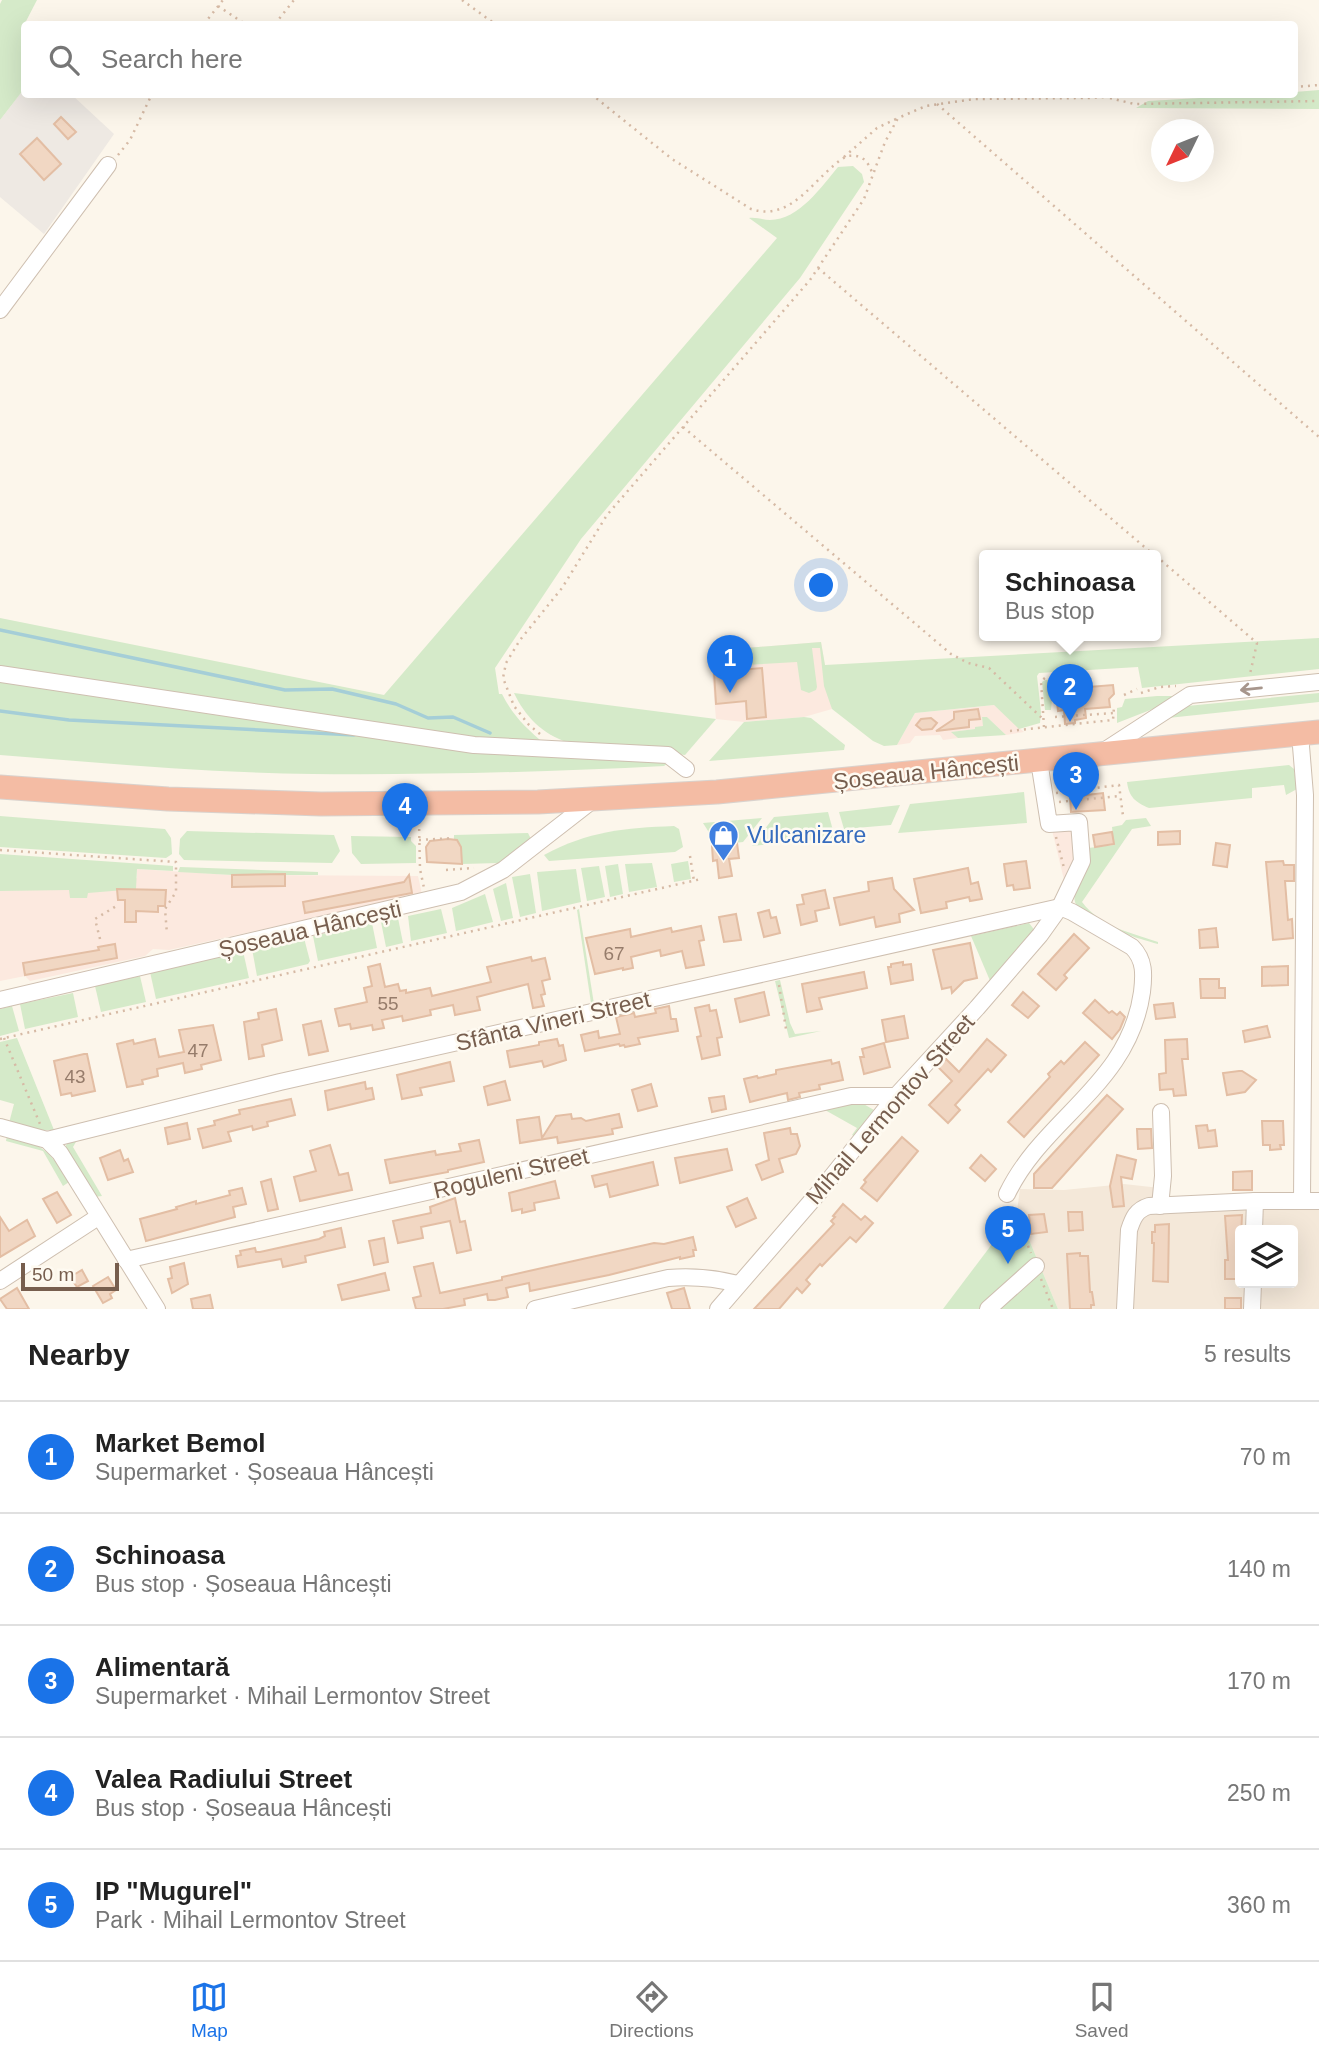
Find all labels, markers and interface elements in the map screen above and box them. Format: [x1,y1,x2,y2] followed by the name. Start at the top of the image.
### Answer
[21,21,1298,98] search box
[45,41,83,79] icon: search
[101,44,243,74] text: Search here
[1151,119,1214,182] north arrow
[979,550,1161,641] popup
[1005,567,1135,597] text: Schinoasa
[804,568,838,602] your location
[1005,598,1094,624] text: Bus stop
[707,635,753,693] pin: 1
[1047,664,1093,722] pin: 2
[1240,683,1263,696] one-way arrow
[832,749,1020,795] street label: Șoseaua Hâncești
[1053,752,1099,810] pin: 3
[382,783,428,841] pin: 4
[707,818,741,862] shop icon: Vulcanizare
[747,822,866,848] place label: Vulcanizare
[216,895,404,963] street label: Șoseaua Hâncești
[603,943,625,964] house number: 67
[453,986,653,1056] street label: Sfânta Vineri Street
[377,993,399,1014] house number: 55
[801,1008,980,1209] street label: Mihail Lermontov Street
[187,1040,209,1061] house number: 47
[64,1066,86,1087] house number: 43
[431,1142,592,1203] street label: Roguleni Street
[985,1206,1031,1264] pin: 5
[1235,1225,1298,1288] map controls
[1235,1225,1298,1288] button: layers
[21,1260,119,1292] scale bar
[32,1264,74,1285] text: 50 m
[28,1338,130,1371] text: Nearby
[1204,1341,1291,1367] text: 5 results
[95,1428,266,1458] text: Market Bemol
[45,1444,57,1470] text: 1
[1240,1444,1291,1470] text: 70 m
[95,1459,434,1485] text: Supermarket · Șoseaua Hâncești
[95,1540,225,1570] text: Schinoasa
[45,1556,57,1582] text: 2
[1227,1556,1291,1582] text: 140 m
[95,1571,392,1597] text: Bus stop · Șoseaua Hâncești
[95,1652,229,1682] text: Alimentară
[45,1668,57,1694] text: 3
[1227,1668,1291,1694] text: 170 m
[95,1683,490,1709] text: Supermarket · Mihail Lermontov Street
[95,1764,352,1794] text: Valea Radiului Street
[45,1780,57,1806] text: 4
[1227,1780,1291,1806] text: 250 m
[95,1795,392,1821] text: Bus stop · Șoseaua Hâncești
[95,1876,252,1906] text: IP "Mugurel"
[45,1892,57,1918] text: 5
[1227,1892,1291,1918] text: 360 m
[95,1907,406,1933] text: Park · Mihail Lermontov Street
[190,1978,228,2042] tab: Map
[609,1978,694,2042] tab: Directions
[1075,1978,1129,2042] tab: Saved

